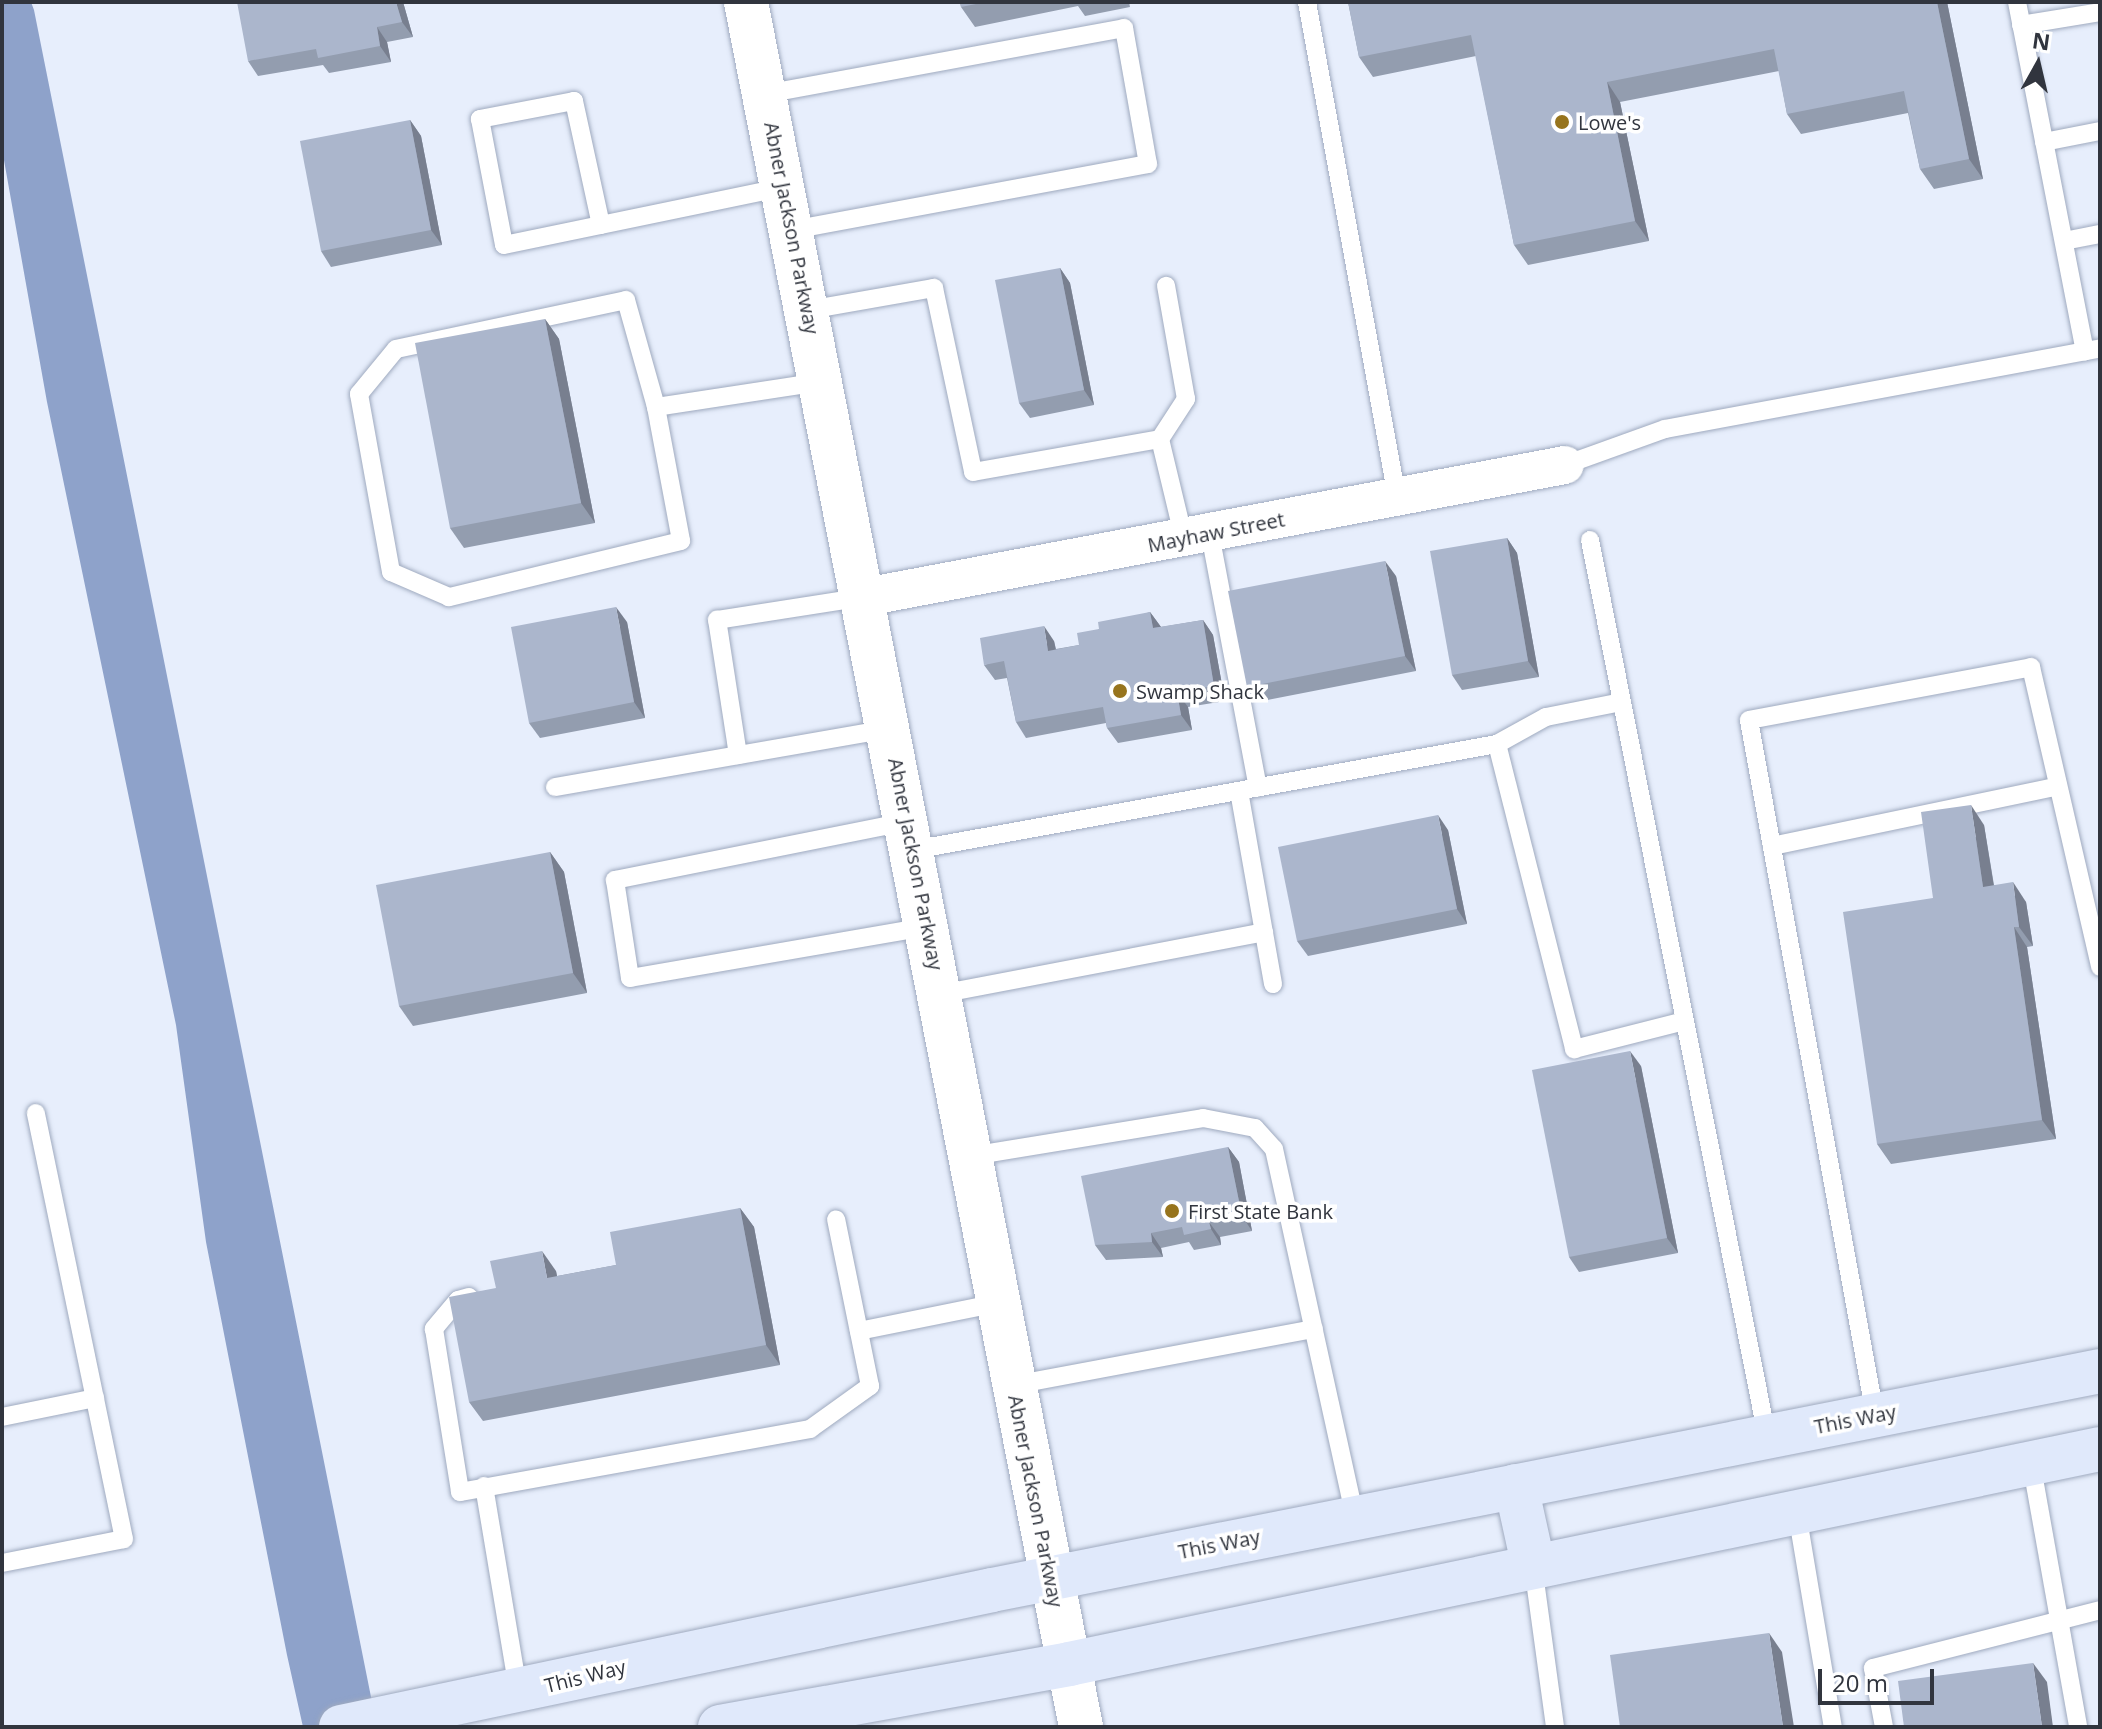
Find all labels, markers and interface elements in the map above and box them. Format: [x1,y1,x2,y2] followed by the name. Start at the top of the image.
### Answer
[1998,24,2078,104] north arrow
[2030,24,2052,56] text: N
[1578,110,1641,134] place label: Lowe's
[1553,113,1571,131] marker: Lowe's
[760,120,824,336] street label: Abner Jackson Parkway
[1145,507,1287,557] street label: Mayhaw Street
[1136,679,1264,703] place label: Swamp Shack
[1111,682,1129,700] marker: Swamp Shack
[884,756,948,972] street label: Abner Jackson Parkway
[1188,1199,1333,1223] place label: First State Bank
[1163,1202,1181,1220] marker: First State Bank
[1004,1393,1068,1609] street label: Abner Jackson Parkway
[1812,1399,1898,1439] street label: This Way
[1176,1524,1262,1564] street label: This Way
[1822,1653,1938,1703] scale bar
[542,1654,628,1698] street label: This Way
[1832,1666,1888,1699] text: 20 m

